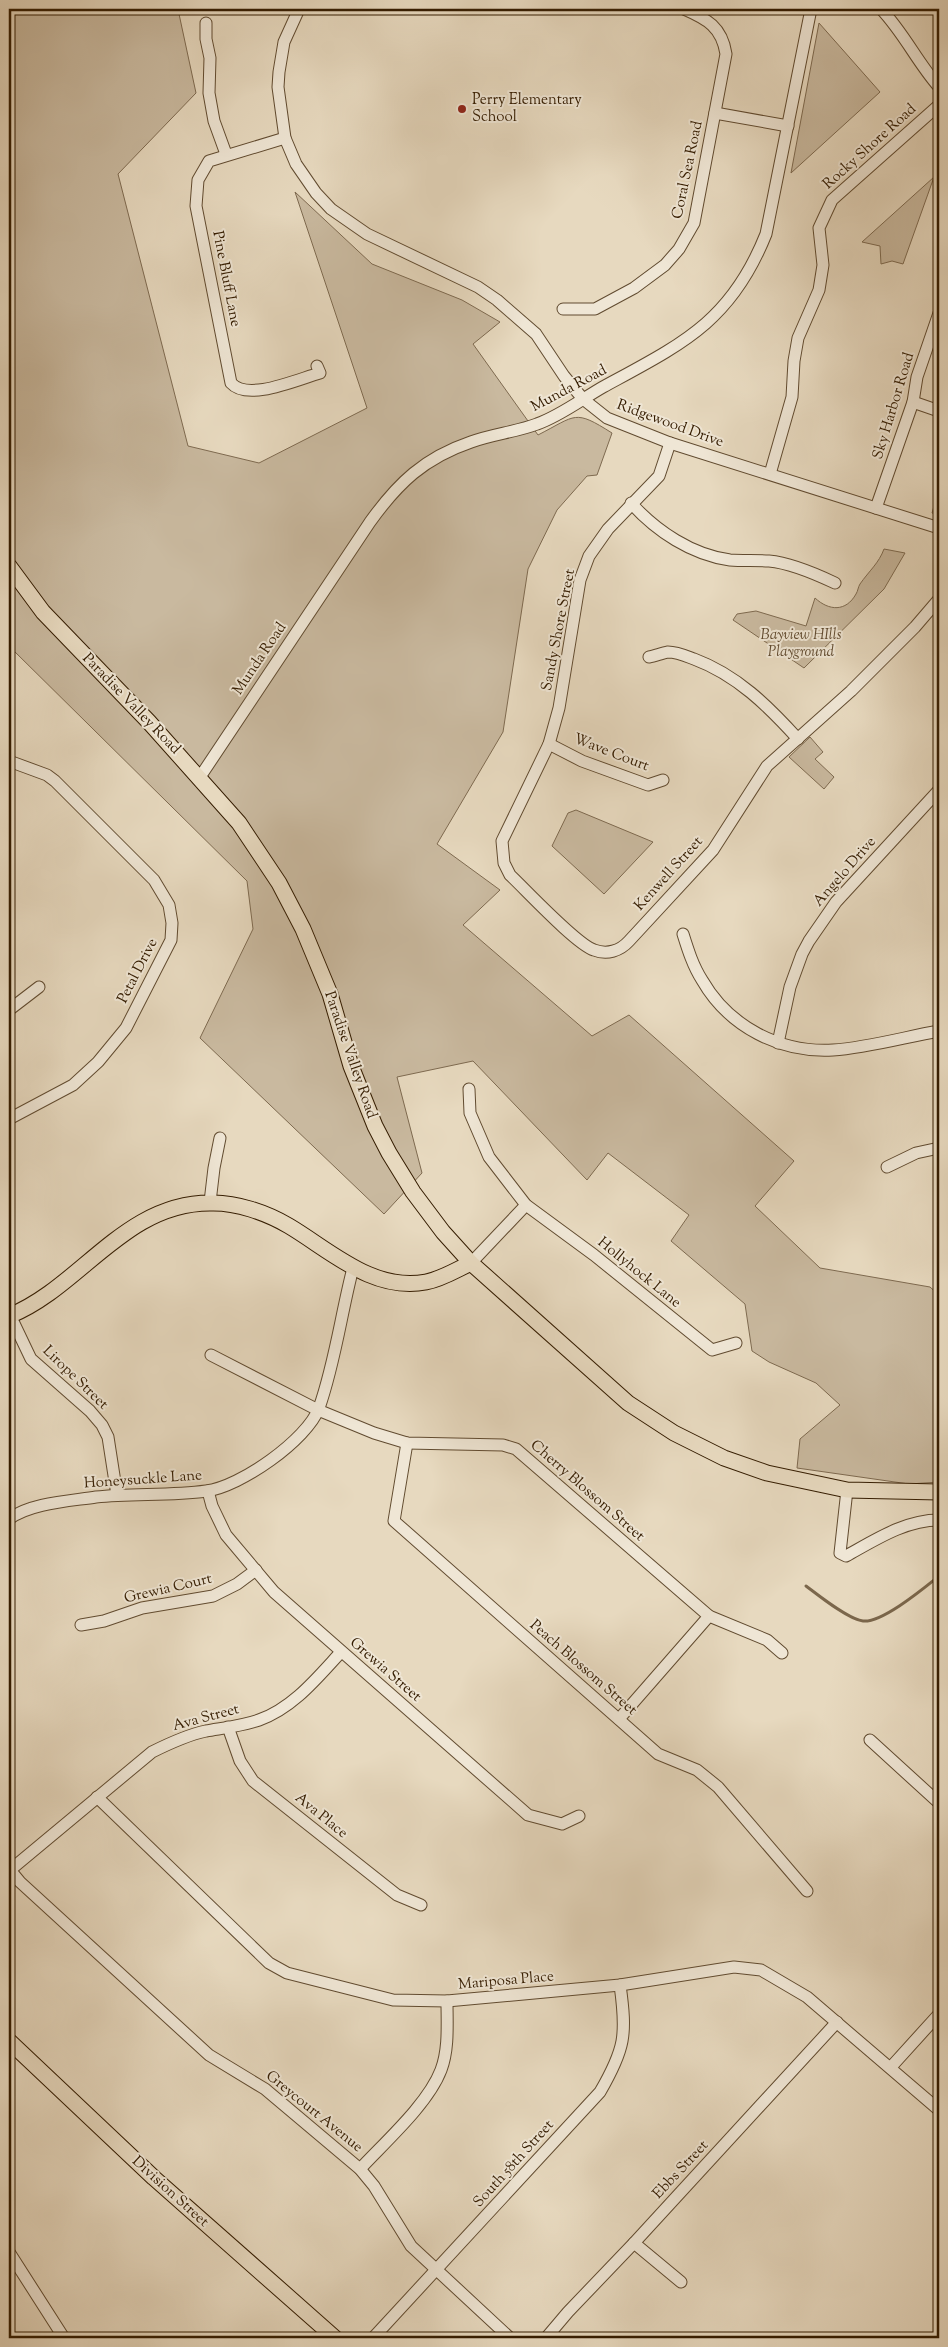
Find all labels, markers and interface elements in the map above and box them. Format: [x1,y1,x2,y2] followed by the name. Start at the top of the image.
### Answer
[472,90,582,128] place label: Perry Elementary School
[819,99,922,195] street label: Rocky Shore Road
[456,103,468,115] marker: Perry Elementary School
[667,119,709,221] street label: Coral Sea Road
[206,229,246,329] street label: Pine Bluff Lane
[868,350,920,462] street label: Sky Harbor Road
[527,360,611,418] street label: Munda Road
[614,395,726,453] street label: Ridgewood Drive
[537,567,581,693] street label: Sandy Shore Street
[228,618,292,699] street label: Munda Road
[760,625,842,663] park label: Bayview HIlls Playground
[77,649,185,760] street label: Paradise Valley Road
[570,729,652,777] street label: Wave Court
[630,832,708,916] street label: Kenwell Street
[809,832,881,912] street label: Angelo Drive
[113,935,163,1007] street label: Petal Drive
[318,988,382,1122] street label: Paradise Valley Road
[593,1233,685,1313] street label: Hollyhock Lane
[37,1341,113,1415] street label: Lirope Street
[525,1435,649,1547] street label: Cherry Blossom Street
[83,1465,203,1495] street label: Honeysuckle Lane
[122,1569,214,1609] street label: Grewia Court
[525,1615,641,1721] street label: Peach Blossom Street
[345,1633,425,1707] street label: Grewia Street
[170,1699,242,1737] street label: Ava Street
[290,1788,352,1844] street label: Ava Place
[457,1966,555,1996] street label: Mariposa Place
[261,2066,367,2158] street label: Greycourt Avenue
[469,2116,559,2212] street label: South 58th Street
[648,2136,714,2204] street label: Ebbs Street
[127,2152,213,2232] street label: Division Street

